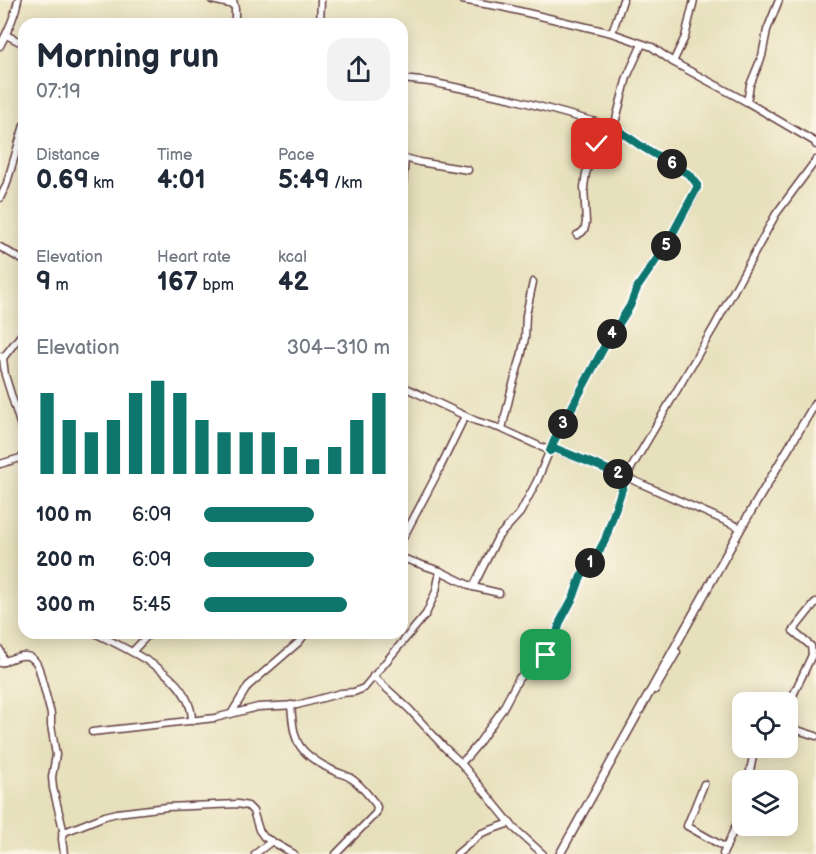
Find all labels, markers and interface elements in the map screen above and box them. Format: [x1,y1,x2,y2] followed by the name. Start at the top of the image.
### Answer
[36,37,219,77] text: Morning run
[327,38,390,101] button: share
[36,80,81,104] text: 07:19
[571,118,622,169] pin
[580,127,613,160] icon: check
[36,146,100,165] text: Distance
[157,146,192,165] text: Time
[278,146,314,165] text: Pace
[657,149,687,179] pin: 6
[667,154,677,173] text: 6
[36,165,89,196] text: 0.69
[157,165,206,196] text: 4:01
[278,165,330,196] text: 5:49
[89,174,114,193] text: km
[330,174,362,193] text: /km
[651,231,681,261] pin: 5
[661,236,671,255] text: 5
[36,248,103,267] text: Elevation
[157,248,231,267] text: Heart rate
[278,248,307,267] text: kcal
[36,267,51,298] text: 9
[157,267,198,298] text: 167
[278,267,309,298] text: 42
[51,276,69,295] text: m
[198,276,234,295] text: bpm
[597,319,627,349] pin: 4
[607,324,617,343] text: 4
[36,336,119,360] text: Elevation
[287,336,390,360] text: 304–310 m
[548,409,578,439] pin: 3
[558,414,568,433] text: 3
[603,459,633,489] pin: 2
[613,464,623,483] text: 2
[36,503,92,527] text: 100 m
[132,503,172,527] text: 6:09
[36,548,95,572] text: 200 m
[132,548,172,572] text: 6:09
[575,548,605,578] pin: 1
[587,553,593,572] text: 1
[36,593,95,617] text: 300 m
[132,593,171,617] text: 5:45
[520,629,571,680] pin
[529,638,562,671] icon: arrive
[732,692,798,836] map controls
[732,692,798,758] button: locate
[732,770,798,836] button: layers

